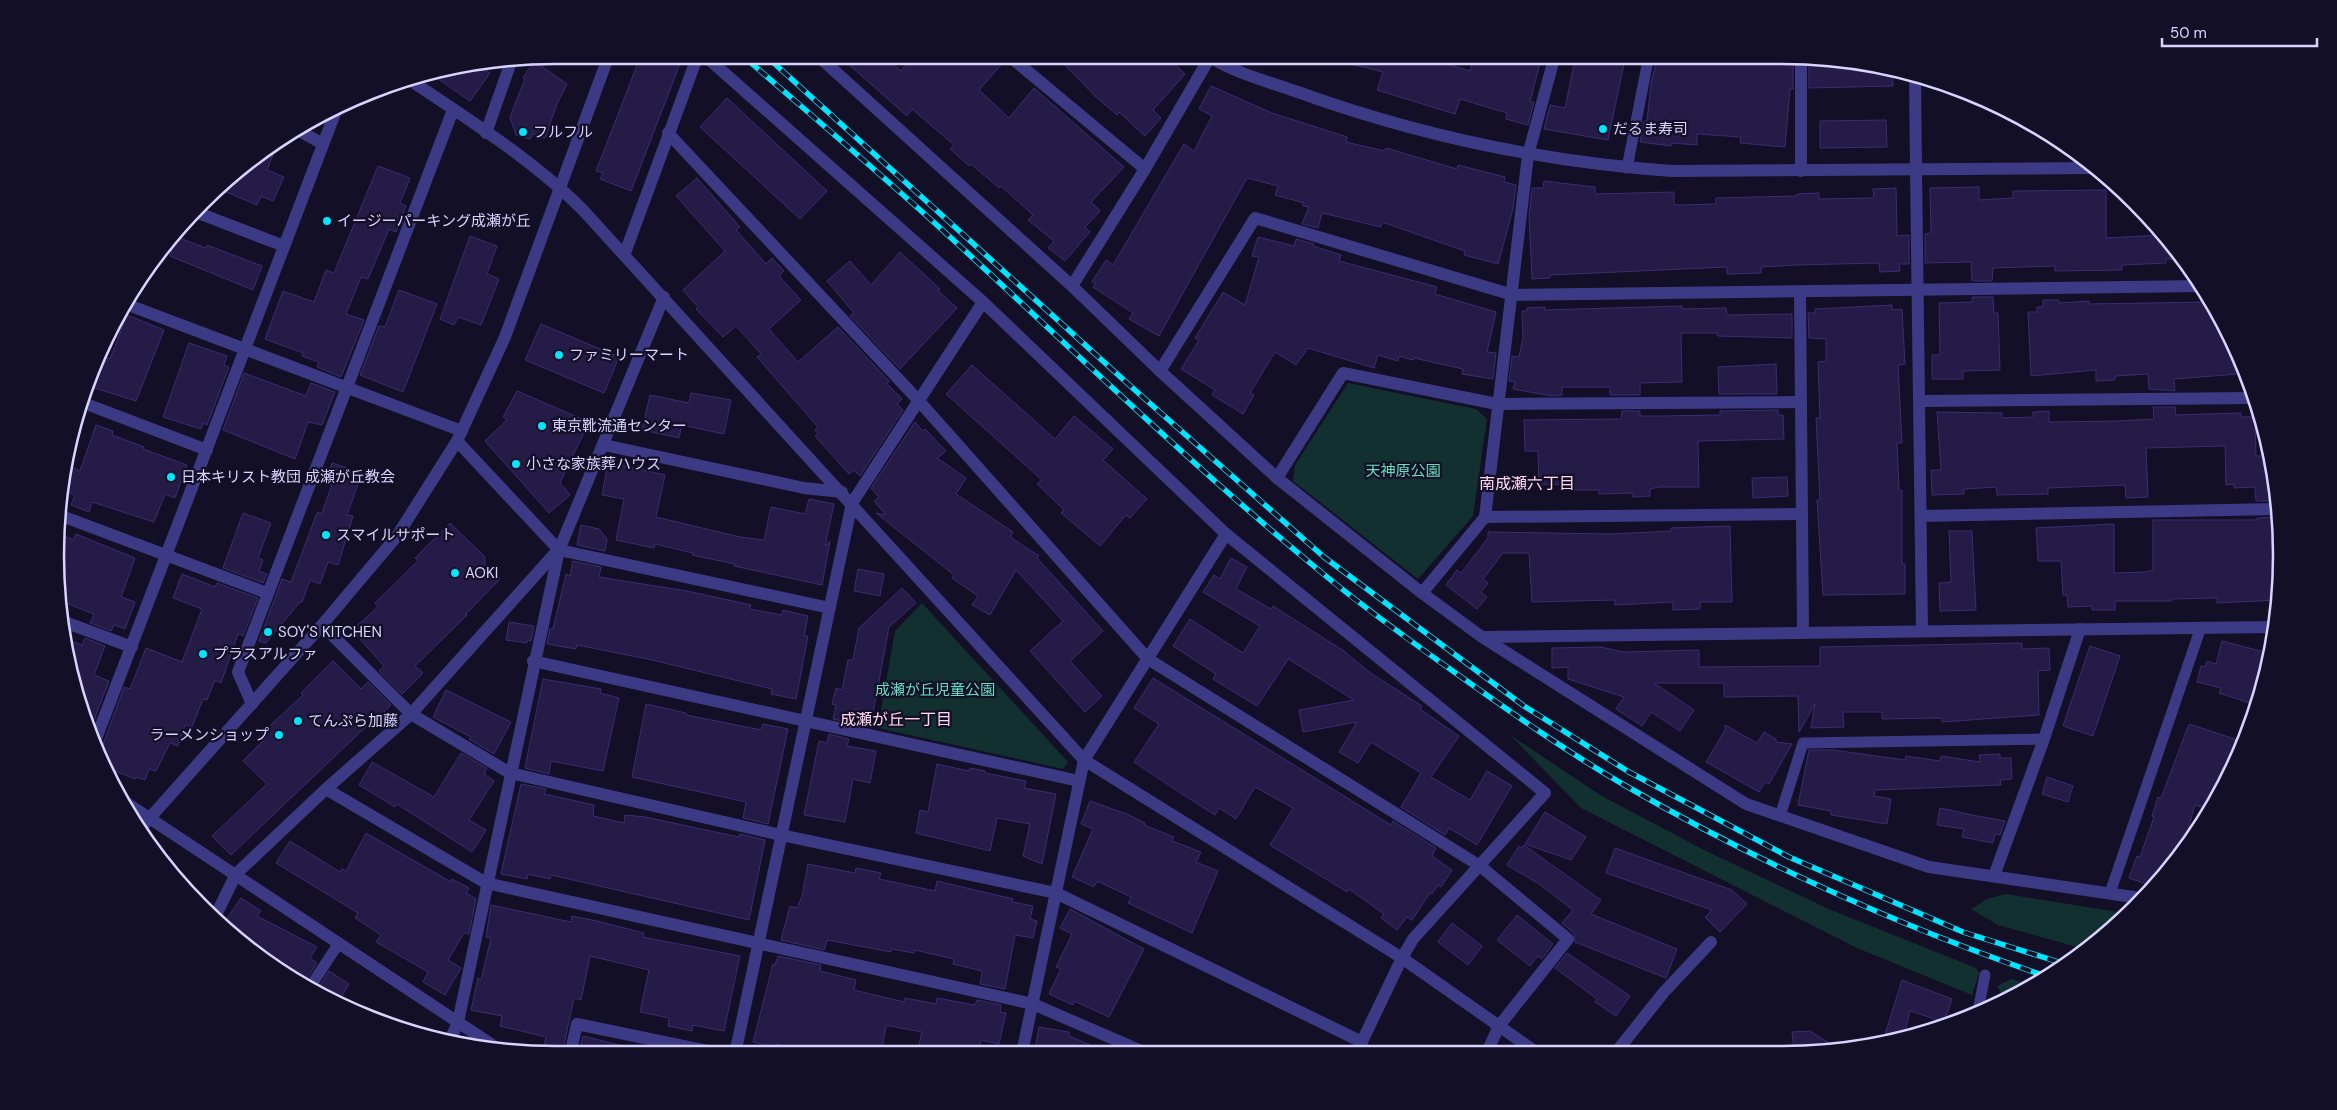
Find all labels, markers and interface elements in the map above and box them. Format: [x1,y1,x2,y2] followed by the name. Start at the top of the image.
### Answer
[2162,15,2317,47] scale bar
[2170,23,2207,43] text: 50 m
[1613,119,1688,139] place label: だるま寿司
[533,122,593,142] place label: フルフル
[1597,123,1609,135] marker: だるま寿司
[517,126,529,138] marker: フルフル
[337,211,531,231] place label: イージーパーキング成瀬が丘
[321,215,333,227] marker: イージーパーキング成瀬が丘
[569,345,689,365] place label: ファミリーマート
[553,349,565,361] marker: ファミリーマート
[552,416,687,436] place label: 東京靴流通センター
[536,420,548,432] marker: 東京靴流通センター
[526,454,661,474] place label: 小さな家族葬ハウス
[510,458,522,470] marker: 小さな家族葬ハウス
[1365,461,1441,481] park label: 天神原公園
[181,467,395,487] place label: 日本キリスト教団 成瀬が丘教会
[165,471,177,483] marker: 日本キリスト教団 成瀬が丘教会
[1479,473,1575,494] district label: 南成瀬六丁目
[336,525,456,545] place label: スマイルサポート
[320,529,332,541] marker: スマイルサポート
[465,563,498,583] place label: AOKI
[449,567,461,579] marker: AOKI
[278,622,382,642] place label: SOY'S KITCHEN
[262,626,274,638] marker: SOY'S KITCHEN
[213,644,318,664] place label: プラスアルファ
[197,648,209,660] marker: プラスアルファ
[875,680,995,700] park label: 成瀬が丘児童公園
[840,709,952,730] district label: 成瀬が丘一丁目
[308,711,398,731] place label: てんぷら加藤
[292,715,304,727] marker: てんぷら加藤
[150,725,269,745] place label: ラーメンショップ
[273,729,285,741] marker: ラーメンショップ

